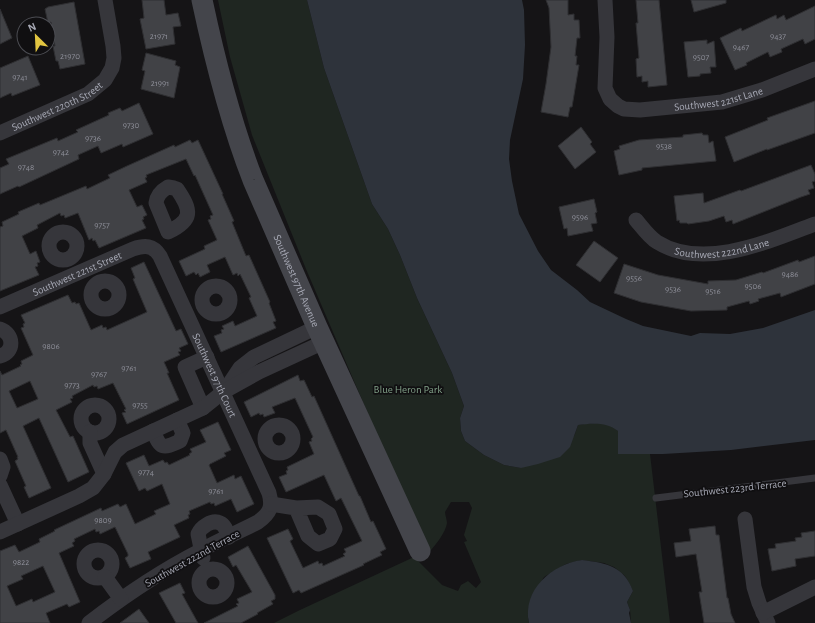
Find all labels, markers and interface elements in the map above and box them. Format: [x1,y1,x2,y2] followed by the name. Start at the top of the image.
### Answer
[16,16,56,56] north arrow
[26,21,38,34] text: N
[150,32,168,41] house number: 21971
[770,32,786,41] house number: 9437
[733,43,750,52] house number: 9467
[60,52,80,61] house number: 21970
[693,53,709,62] house number: 9507
[12,73,28,82] house number: 9741
[10,79,105,133] street label: Southwest 220th Street
[151,79,169,88] house number: 21991
[674,85,764,113] street label: Southwest 221st Lane
[123,121,139,130] house number: 9730
[85,134,101,143] house number: 9736
[656,142,672,151] house number: 9538
[53,148,69,157] house number: 9742
[18,163,34,172] house number: 9748
[572,213,588,222] house number: 9596
[94,221,110,230] house number: 9757
[271,233,321,329] street label: Southwest 97th Avenue
[673,237,770,260] street label: Southwest 222nd Lane
[31,249,124,298] street label: Southwest 221st Street
[781,270,799,279] house number: 9486
[626,274,642,283] house number: 9556
[745,282,761,291] house number: 9506
[665,285,681,294] house number: 9536
[705,287,721,296] house number: 9516
[190,332,239,419] street label: Southwest 97th Court
[42,342,60,351] house number: 9806
[121,364,137,373] house number: 9761
[91,370,107,379] house number: 9767
[64,381,80,390] house number: 9773
[374,384,442,395] park label: Blue Heron Park
[132,401,148,410] house number: 9755
[138,468,155,477] house number: 9774
[683,478,787,499] street label: Southwest 223rd Terrace
[208,487,224,496] house number: 9761
[94,516,112,525] house number: 9809
[143,528,241,589] street label: Southwest 222nd Terrace
[13,558,29,567] house number: 9822

